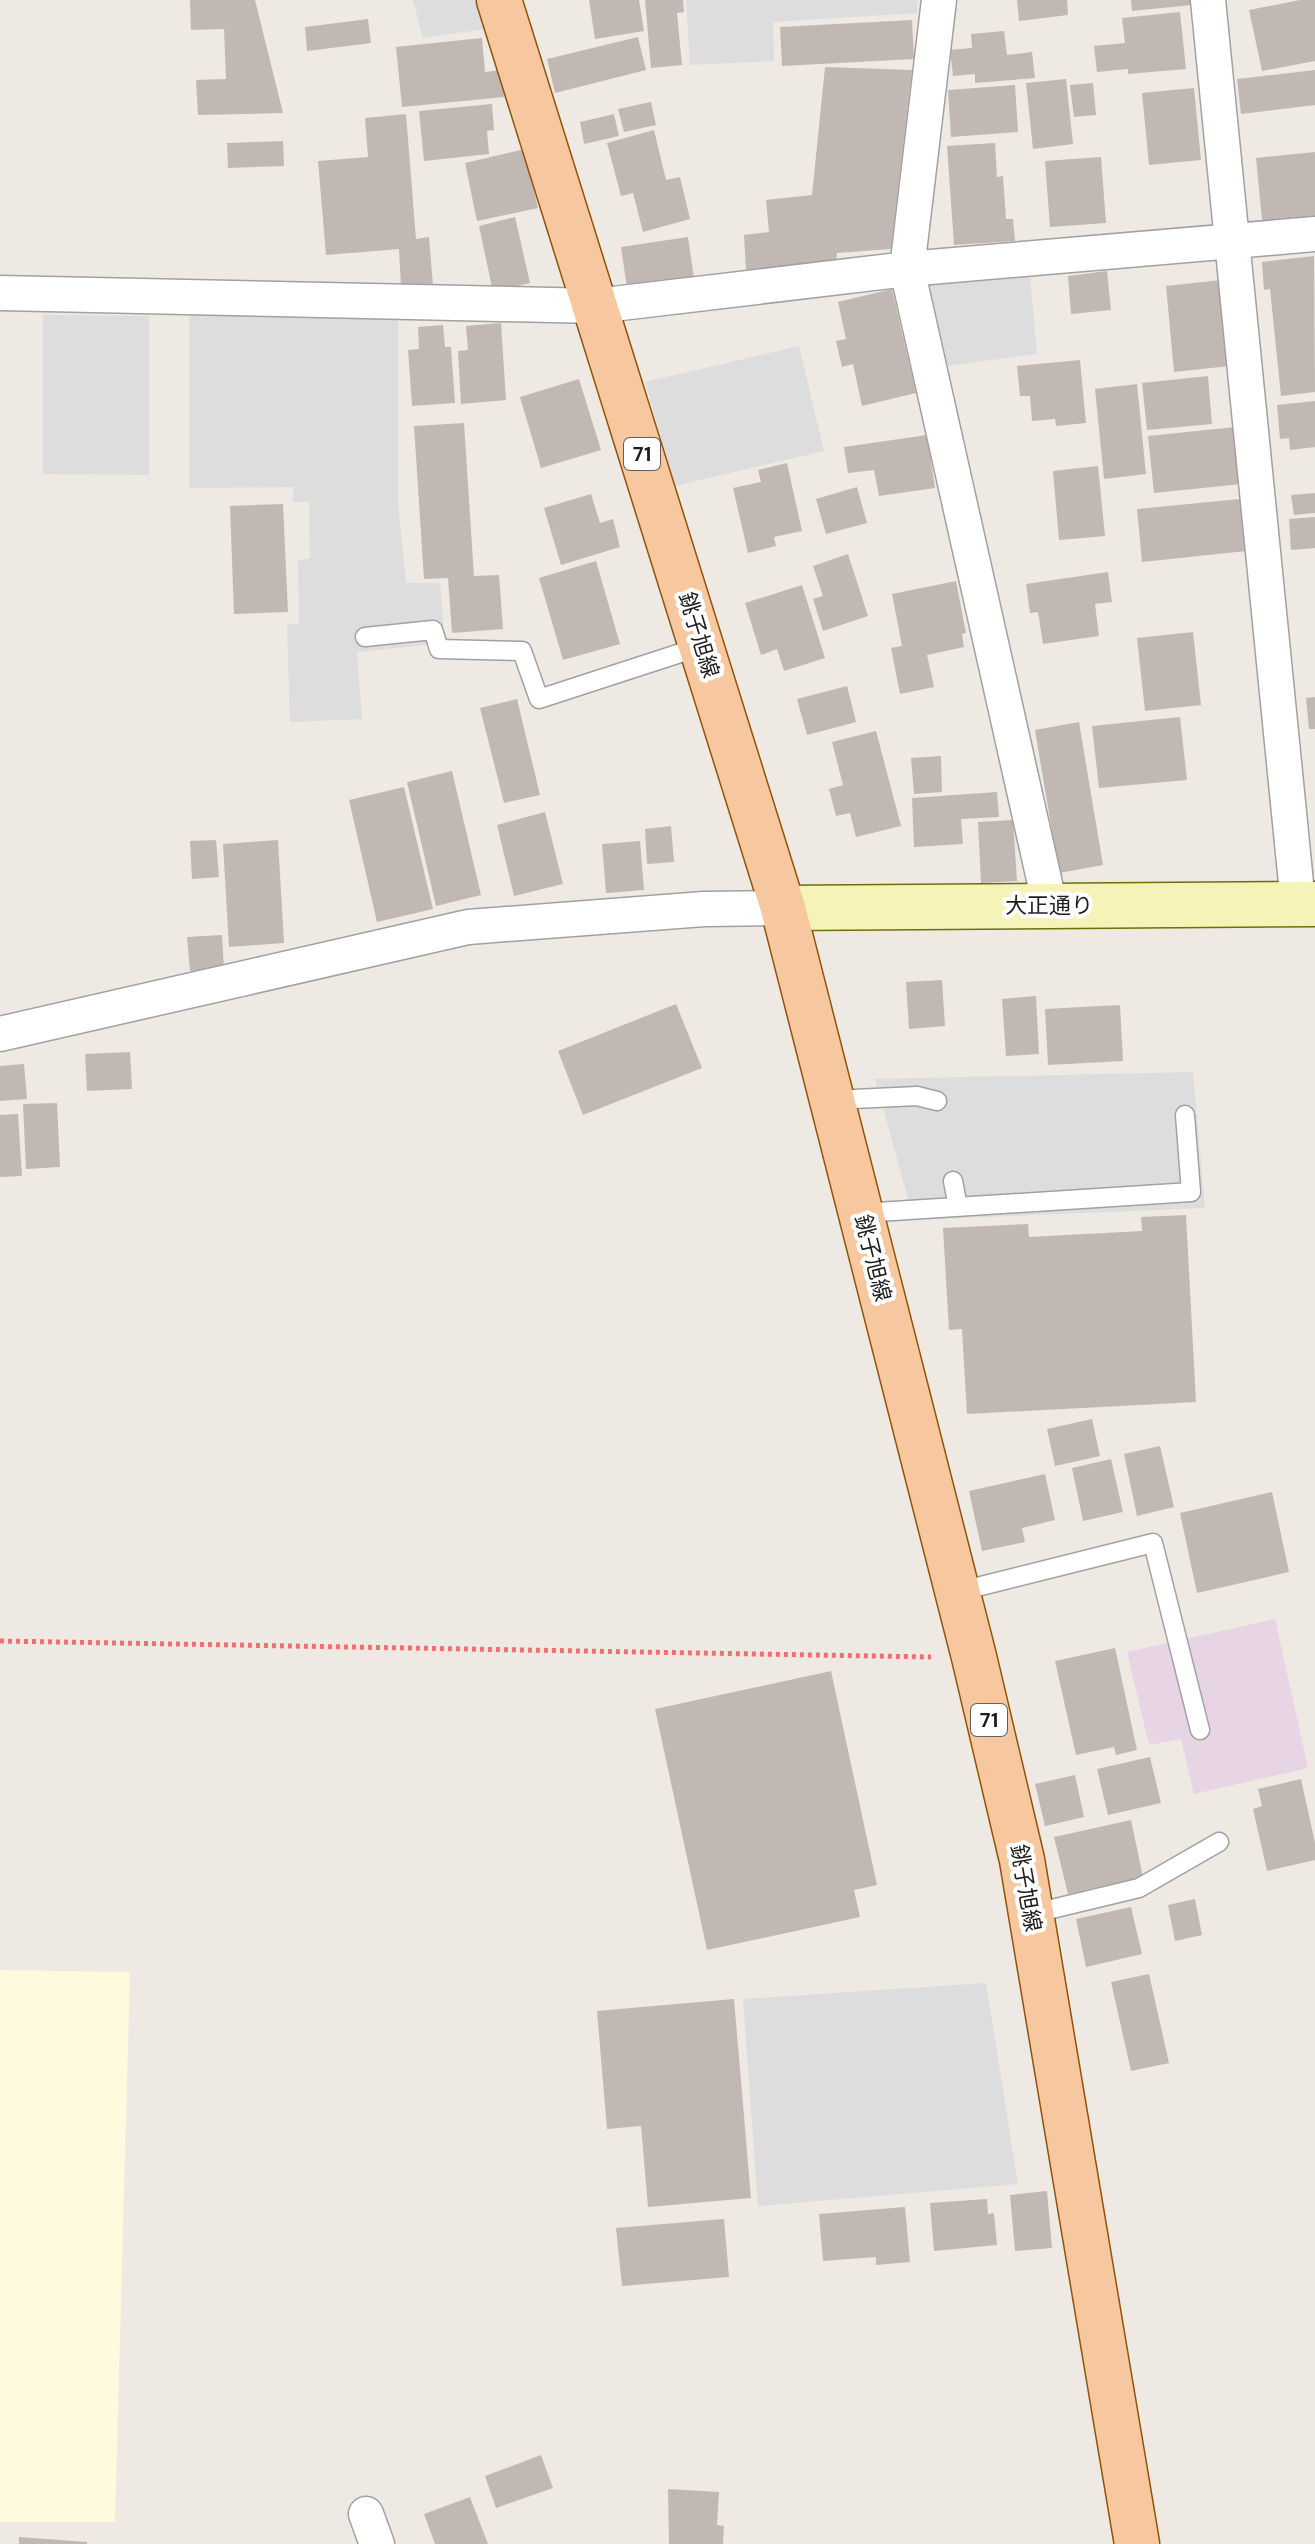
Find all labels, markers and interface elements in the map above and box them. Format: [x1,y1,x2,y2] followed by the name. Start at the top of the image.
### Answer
[624,438,660,470] road number: 71
[672,589,726,681] street label: 銚子旭線
[1005,891,1093,920] street label: 大正通り
[848,1212,898,1304] street label: 銚子旭線
[971,1704,1007,1736] road number: 71
[1004,1842,1048,1934] street label: 銚子旭線

